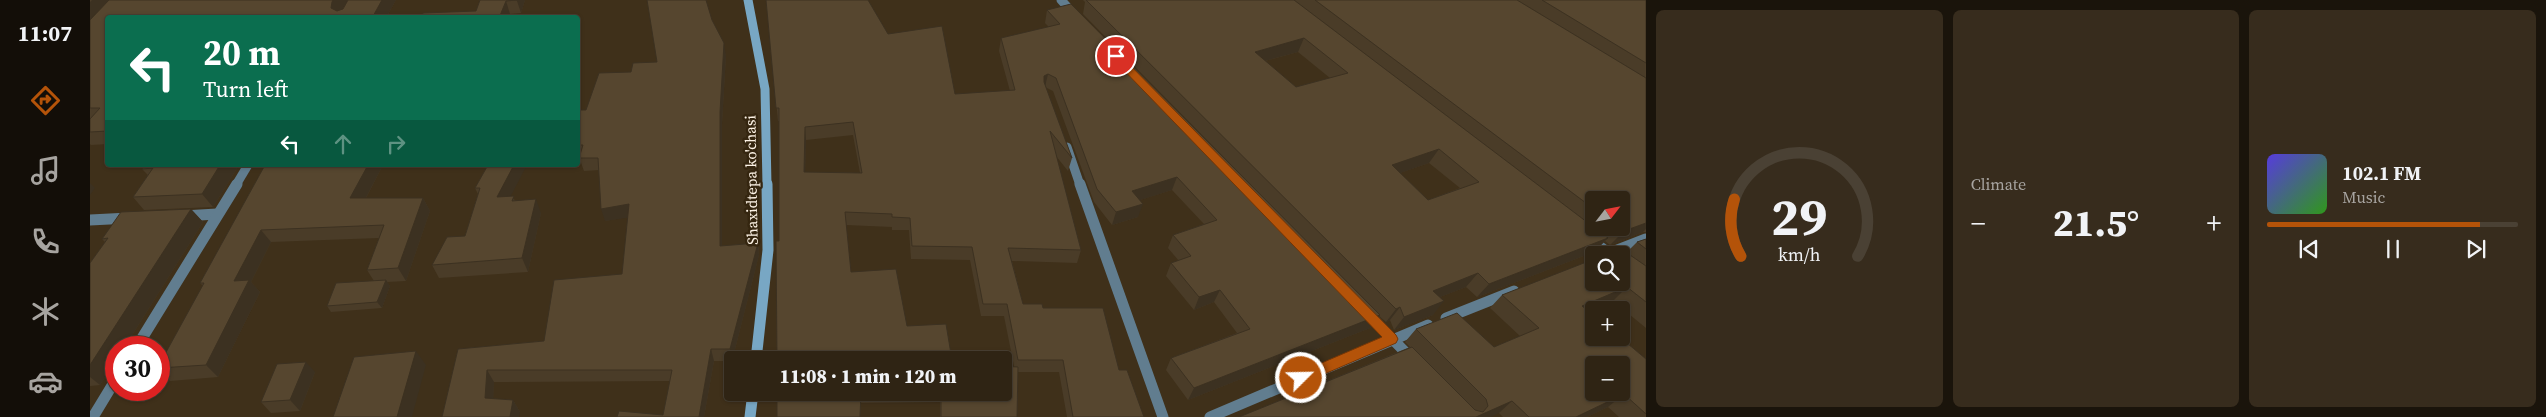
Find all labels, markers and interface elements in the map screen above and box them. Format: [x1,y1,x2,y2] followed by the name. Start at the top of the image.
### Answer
[18,18,72,48] text: 11:07
[203,29,280,77] text: 20 m
[120,35,185,100] icon: left
[1095,35,1137,77] pin
[1102,42,1130,70] icon: arrive
[203,74,288,104] text: Turn left
[28,83,63,118] icon: directions
[739,115,763,245] street label: Shaxidtepa ko'chasi
[276,130,304,158] icon: left
[329,130,357,158] icon: ahead
[382,130,410,158] icon: right
[28,153,63,188] icon: music
[2342,160,2421,186] text: 102.1 FM
[1971,173,2026,195] text: Climate
[1771,181,1828,252] text: 29
[2342,186,2385,208] text: Music
[1585,191,1630,236] north arrow
[1585,191,1630,401] map controls
[2053,197,2139,249] text: 21.5°
[1971,204,1986,242] text: −
[2206,204,2221,242] text: +
[28,224,63,259] icon: phone
[2295,235,2323,263] icon: previous
[2379,235,2407,263] icon: pause
[2462,235,2490,263] icon: next
[1778,242,1821,267] text: km/h
[1585,246,1630,291] button: search
[28,294,63,329] icon: climate
[1585,301,1630,346] button: +
[105,336,170,401] speed limit sign: 30
[1274,351,1326,403] position arrow
[1585,356,1630,401] button: −
[779,363,957,389] text: 11:08 · 1 min · 120 m
[28,364,63,399] icon: car

